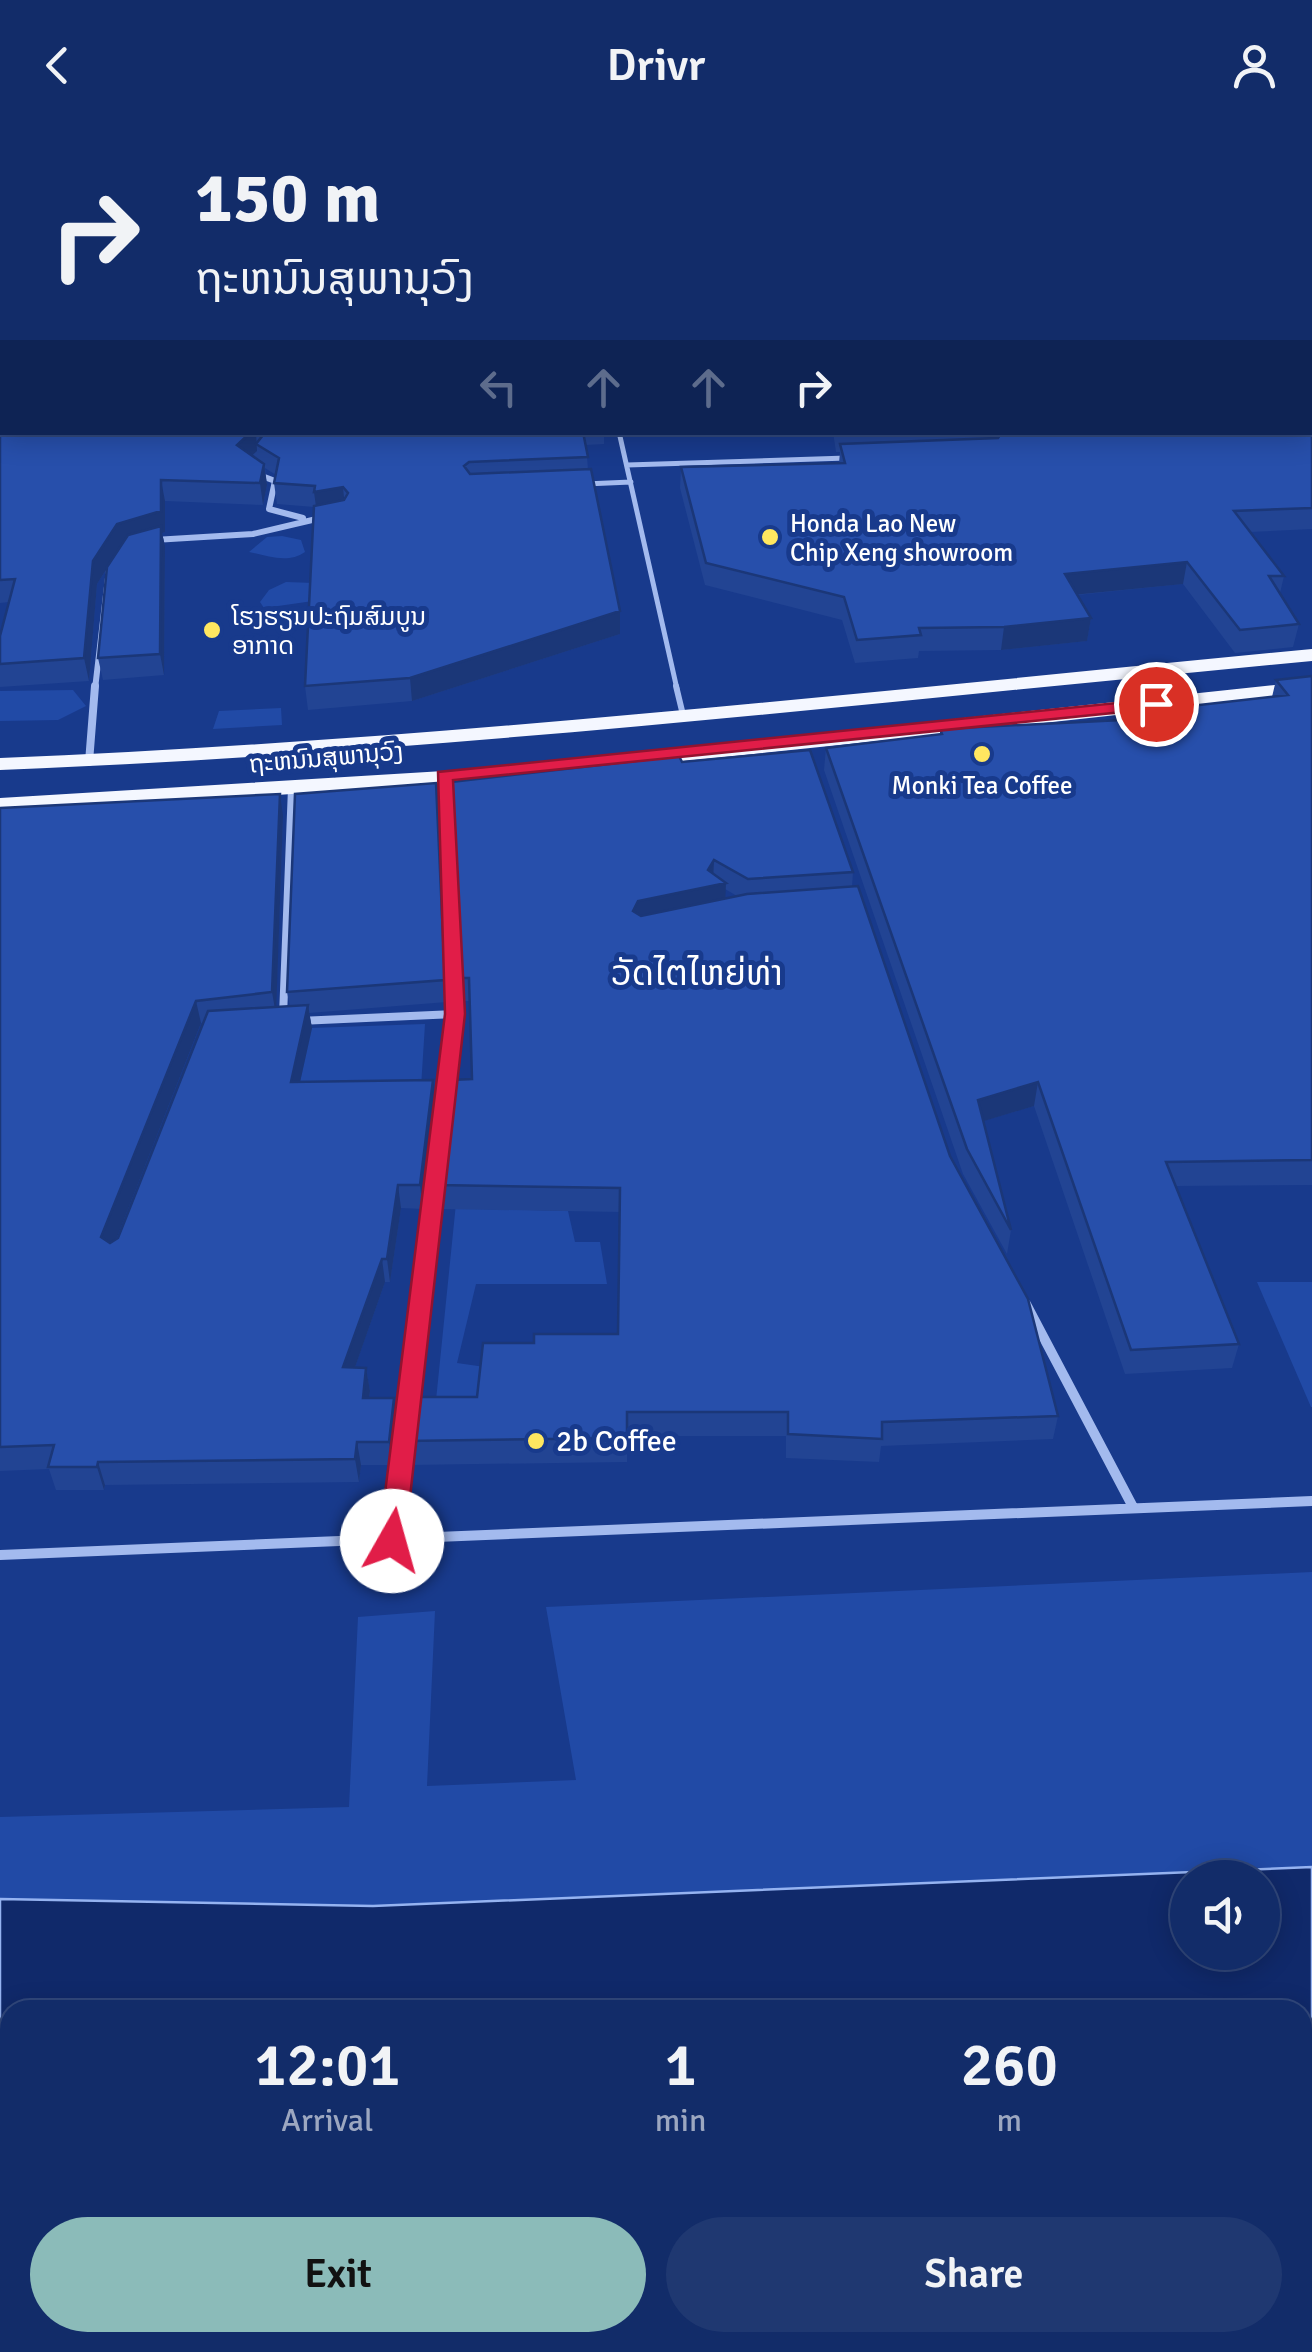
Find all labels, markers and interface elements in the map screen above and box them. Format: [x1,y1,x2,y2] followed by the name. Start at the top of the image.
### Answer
[30,38,85,93] icon: back
[607,38,705,93] text: Drivr
[1227,38,1282,93] icon: person
[195,155,380,241] text: 150 m
[30,170,160,300] icon: right
[195,252,474,307] text: ຖະຫນົນສຸພານຸວົງ
[471,360,526,415] icon: left
[576,360,631,415] icon: ahead
[681,360,736,415] icon: ahead
[786,360,841,415] icon: right
[790,508,1013,568] place label: Honda Lao New Chip Xeng showroom
[759,526,781,548] marker: Honda Lao New Chip Xeng showroom
[231,601,426,661] place label: ໂຮງຮຽນປະຖົມສົມບູນ ອາກາດ
[201,619,223,641] marker: ໂຮງຮຽນປະຖົມສົມບູນ ອາກາດ
[1114,662,1199,747] pin
[1129,677,1184,732] icon: arrive
[247,735,405,781] street label: ຖະຫນົນສຸພານຸວົງ
[971,743,993,765] marker: Monki Tea Coffee
[892,770,1072,801] place label: Monki Tea Coffee
[611,952,783,995] district label: ວັດໄຕໄຫຍ່ທ່າ
[556,1423,677,1460] place label: 2b Coffee
[525,1430,547,1452] marker: 2b Coffee
[340,1489,444,1593] position arrow
[1170,1860,1280,1970] map controls
[1170,1860,1280,1970] button: sound
[254,2029,401,2103] text: 12:01
[664,2029,697,2103] text: 1
[961,2029,1058,2103] text: 260
[281,2101,374,2140] text: Arrival
[655,2101,706,2140] text: min
[996,2101,1022,2140] text: m
[30,2217,646,2332] button: Exit
[666,2217,1282,2332] button: Share

